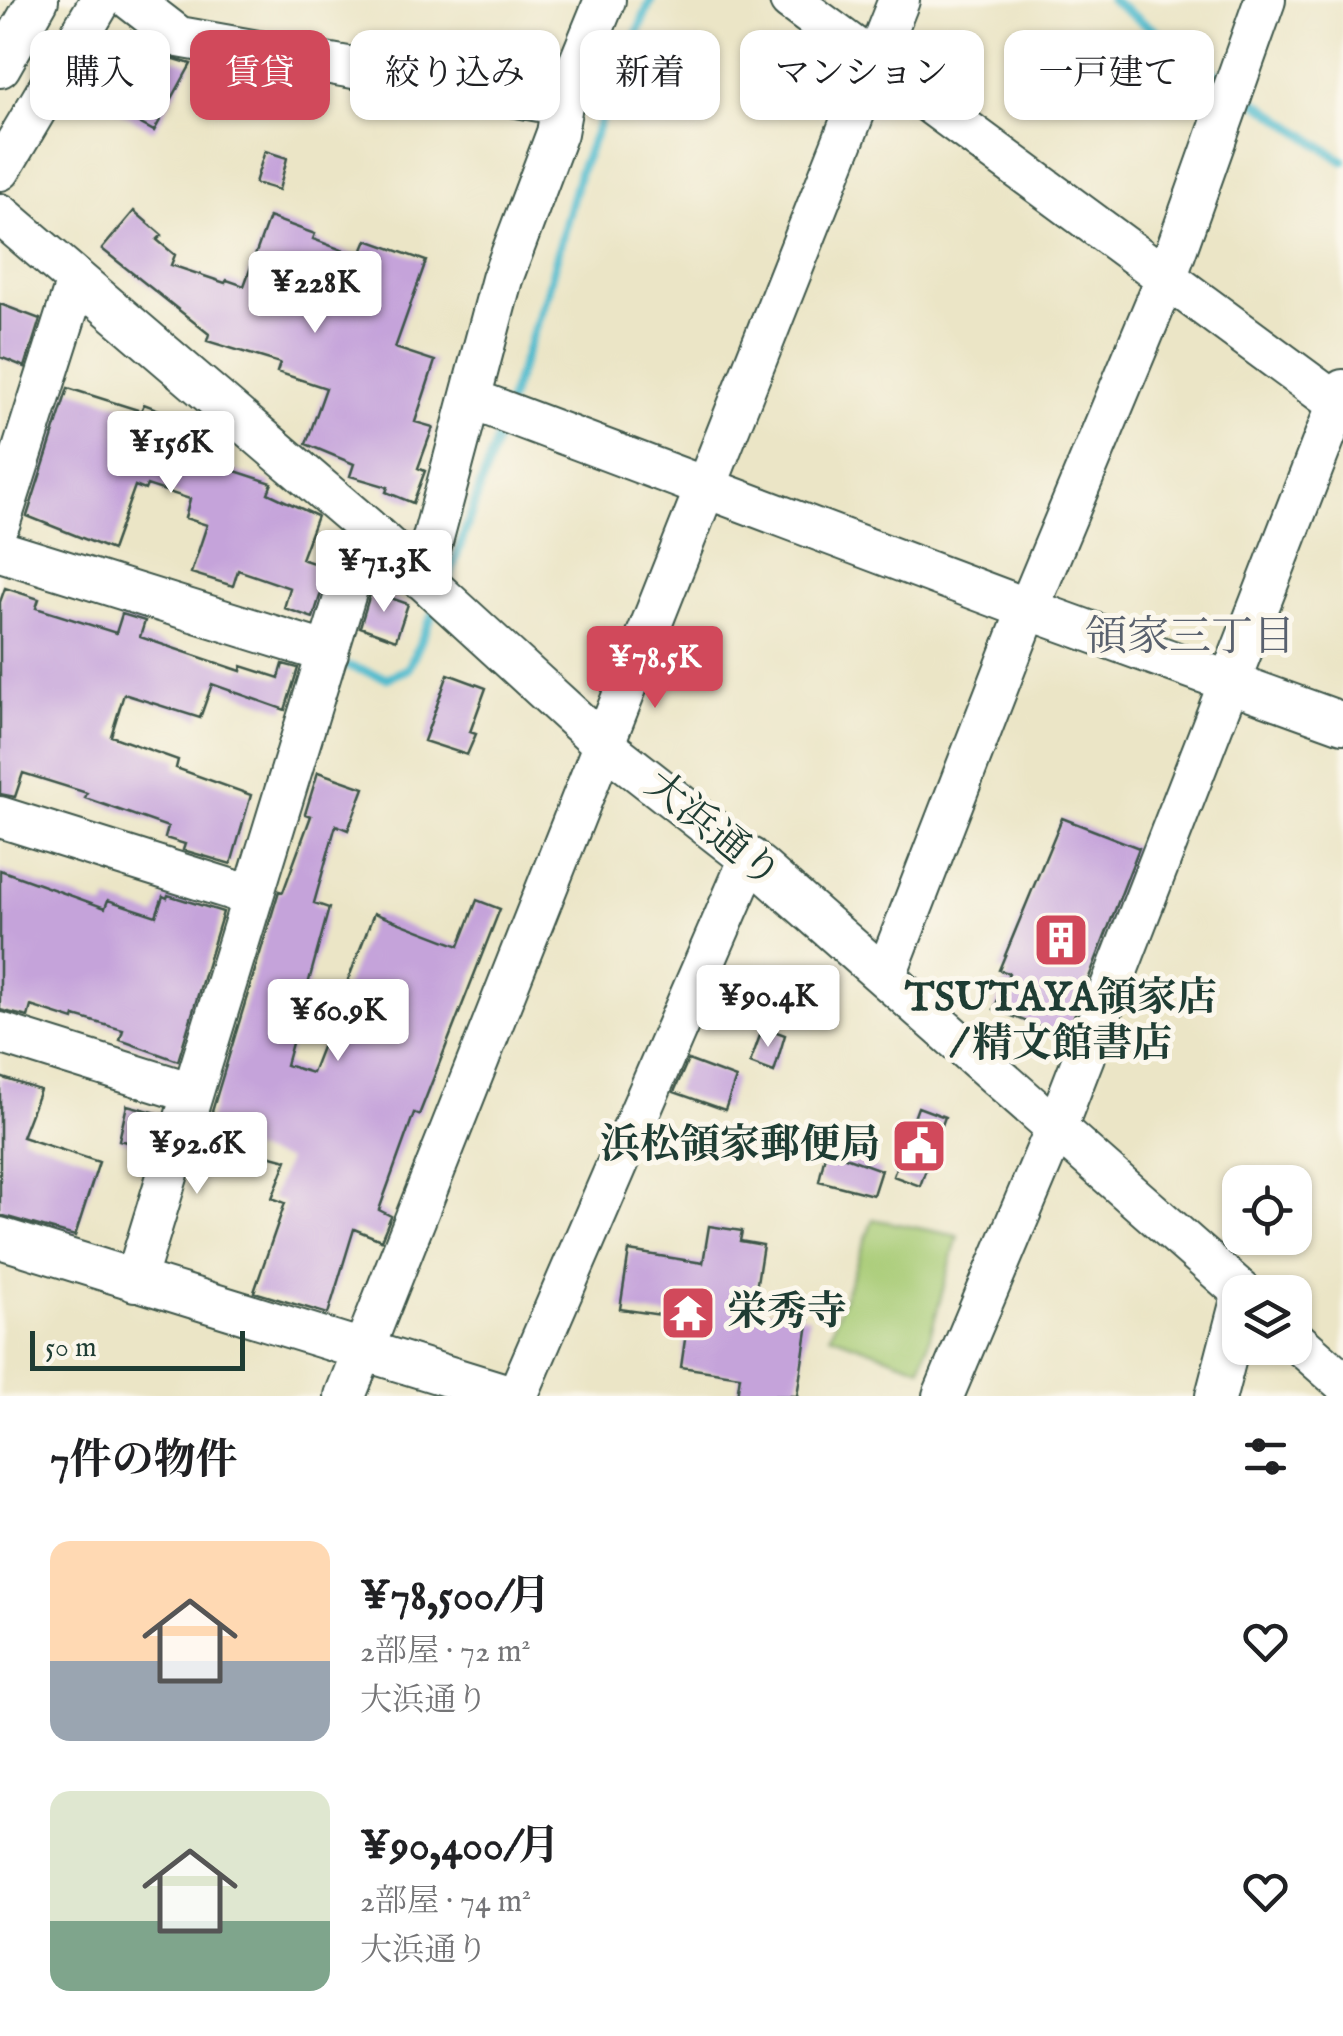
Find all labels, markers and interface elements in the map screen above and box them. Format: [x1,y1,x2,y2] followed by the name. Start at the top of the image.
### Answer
[30,30,170,120] chip: 購入
[190,30,330,120] chip: 賃貸
[350,30,560,120] chip: 絞り込み
[580,30,720,120] chip: 新着
[740,30,984,120] chip: マンション
[1004,30,1214,120] chip: 一戸建て
[245,251,385,336] pin: ¥228K
[270,263,360,304] text: ¥228K
[101,411,241,496] pin: ¥156K
[129,423,213,464] text: ¥156K
[303,530,465,615] pin: ¥71.3K
[338,542,430,583] text: ¥71.3K
[1085,612,1295,665] district label: 領家三丁目
[574,626,736,711] pin: ¥78.5K
[609,638,701,679] text: ¥78.5K
[634,761,790,901] street label: 大浜通り
[1031,910,1091,970] building icon: TSUTAYA領家店 / 精文館書店
[687,965,849,1050] pin: ¥90.4K
[904,974,1217,1071] place label: TSUTAYA領家店 / 精文館書店
[719,977,817,1018] text: ¥90.4K
[257,979,419,1064] pin: ¥60.9K
[290,991,386,1032] text: ¥60.9K
[116,1112,278,1197] pin: ¥92.6K
[889,1116,949,1176] public building icon: 浜松領家郵便局
[600,1121,880,1172] place label: 浜松領家郵便局
[149,1124,245,1165] text: ¥92.6K
[1222,1165,1312,1365] map controls
[1222,1165,1312,1255] button: locate
[1222,1275,1312,1365] button: layers
[658,1283,718,1343] temple icon: 栄秀寺
[727,1288,847,1339] place label: 栄秀寺
[30,1326,245,1370] scale bar
[45,1331,97,1366] text: 50 m
[1238,1429,1293,1484] icon: filters
[50,1435,238,1488] text: 7件の物件
[360,1571,551,1624] text: ¥78,500/月
[130,1581,250,1701] icon: home
[1238,1614,1293,1669] icon: heart
[360,1632,531,1673] text: 2部屋 · 72 m²
[360,1681,488,1722] text: 大浜通り
[360,1821,560,1874] text: ¥90,400/月
[130,1831,250,1951] icon: home
[1238,1864,1293,1919] icon: heart
[360,1882,531,1923] text: 2部屋 · 74 m²
[360,1931,488,1972] text: 大浜通り

